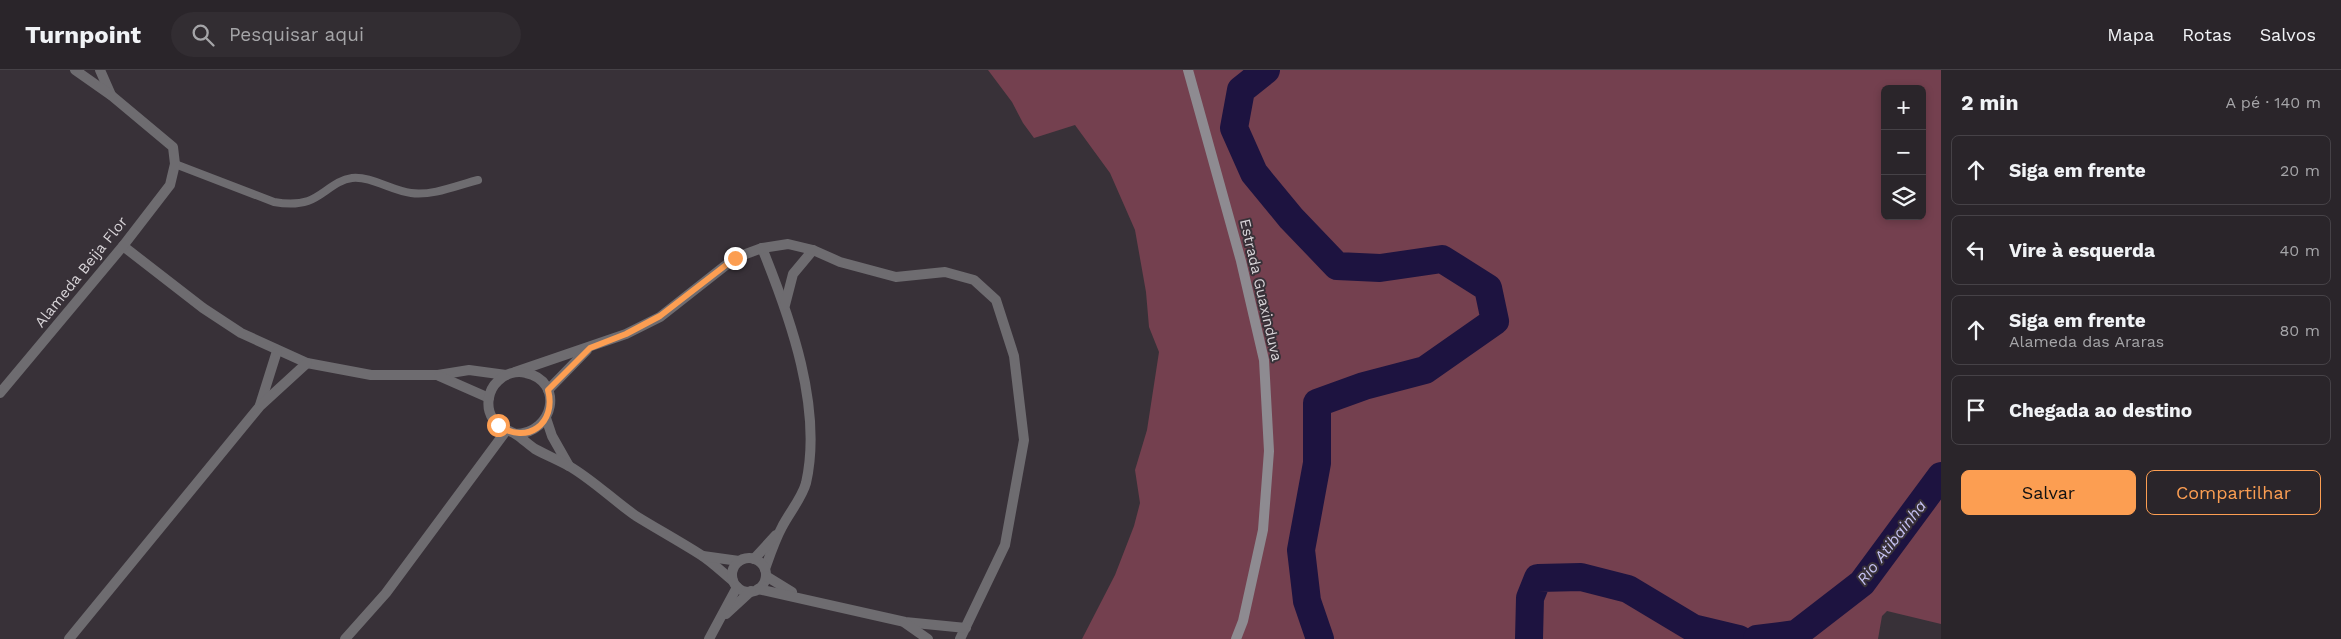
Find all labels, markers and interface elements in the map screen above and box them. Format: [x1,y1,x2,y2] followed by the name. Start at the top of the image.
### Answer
[171,12,521,57] search box
[25,21,141,49] text: Turnpoint
[189,21,217,49] icon: search
[229,23,364,46] text: Pesquisar aqui
[2107,24,2154,45] text: Mapa
[2182,24,2232,45] text: Rotas
[2260,24,2316,45] text: Salvos
[1881,85,1926,220] map controls
[1881,85,1926,130] button: +
[1961,90,2018,115] text: 2 min
[2225,93,2321,112] text: A pé · 140 m
[1881,130,1926,175] button: −
[1962,156,1990,184] icon: ahead
[2009,159,2146,182] text: Siga em frente
[2280,161,2320,180] text: 20 m
[1881,175,1926,220] button: layers
[31,213,131,331] street label: Alameda Beija Flor
[1236,217,1286,363] street label: Estrada Guaxinduva
[1962,236,1990,264] icon: left
[2009,239,2155,262] text: Vire à esquerda
[2280,241,2320,260] text: 40 m
[724,247,747,270] route end
[2009,309,2146,332] text: Siga em frente
[1962,316,1990,344] icon: ahead
[2279,321,2320,340] text: 80 m
[2009,332,2164,351] text: Alameda das Araras
[1962,396,1990,424] icon: arrive
[2009,399,2192,422] text: Chegada ao destino
[487,414,510,437] route start
[1961,470,2136,515] button: Salvar
[2146,470,2321,515] button: Compartilhar
[1853,496,1930,588] water label: Rio Atibainha

